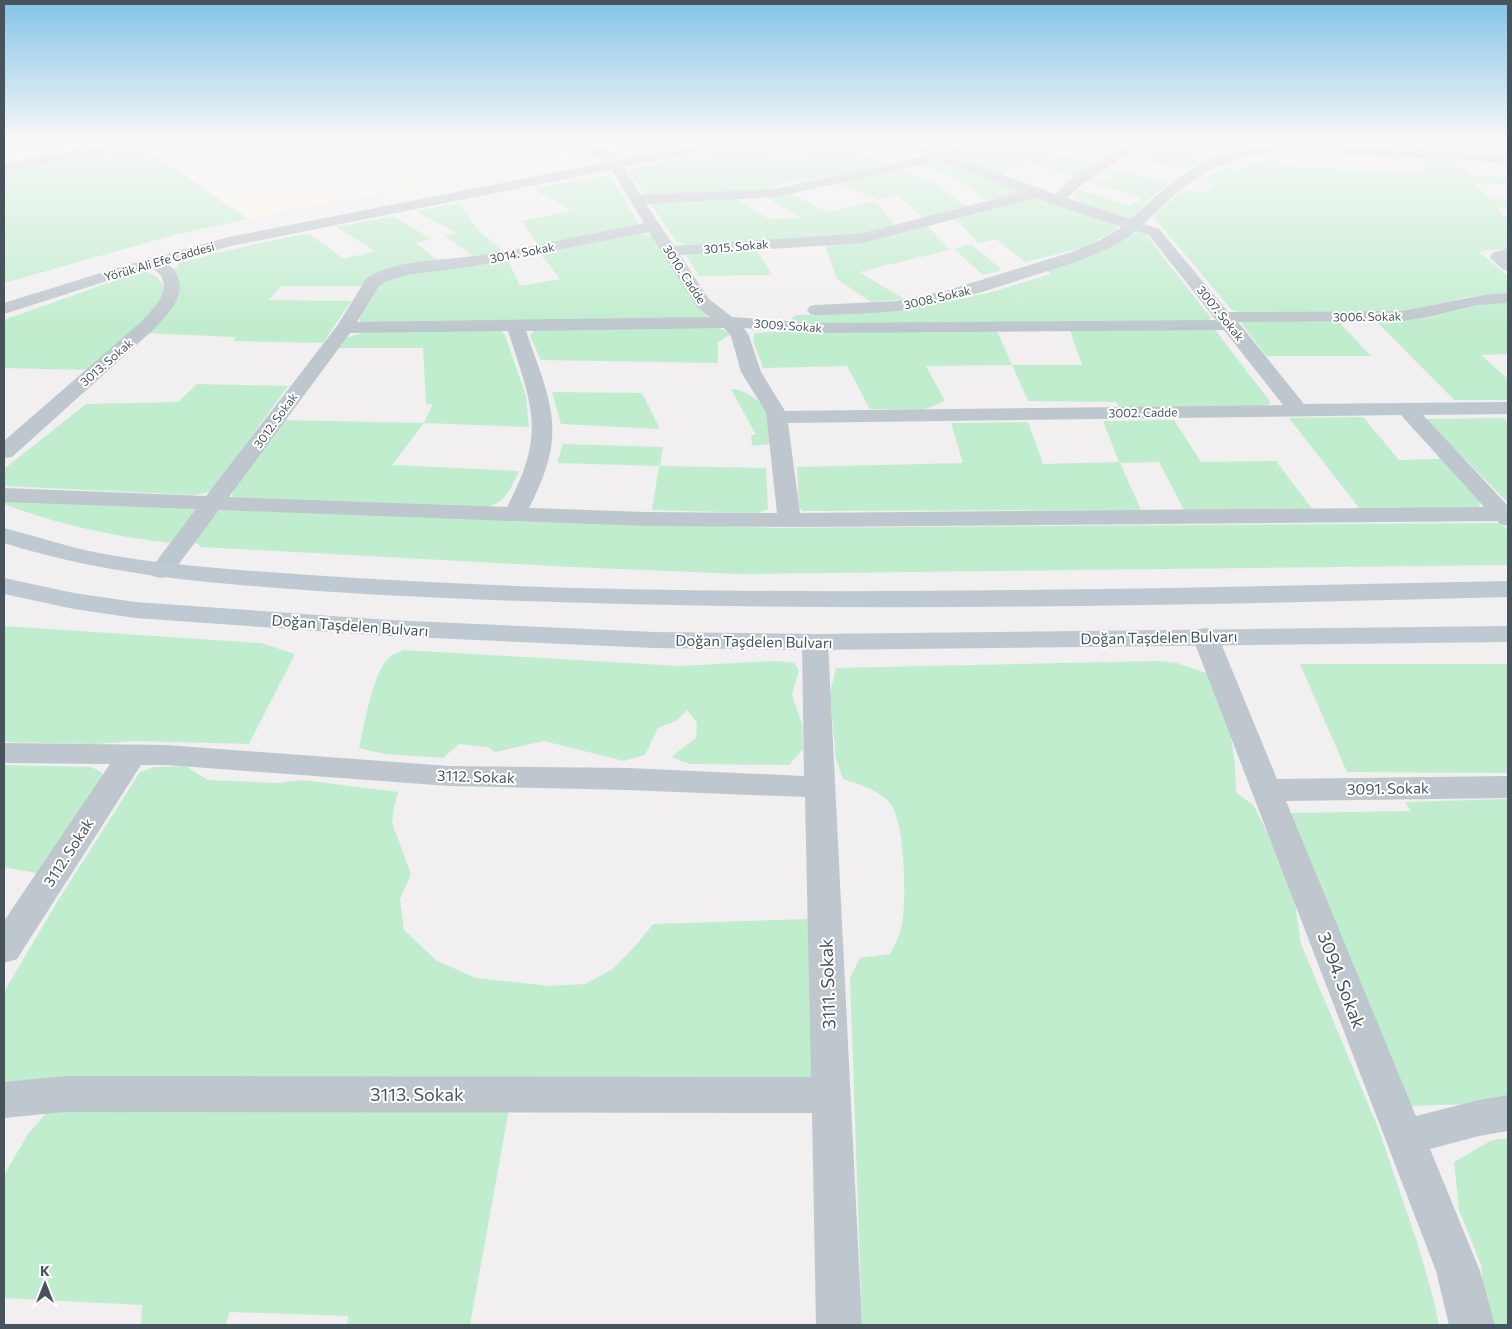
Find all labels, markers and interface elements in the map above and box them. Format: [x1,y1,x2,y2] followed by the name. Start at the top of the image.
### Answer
[703,236,770,256] street label: 3015. Sokak
[102,239,216,283] street label: Yörük Ali Efe Caddesi
[488,239,556,265] street label: 3014. Sokak
[661,242,709,306] street label: 3010. Cadde
[902,282,972,311] street label: 3008. Sokak
[1195,283,1248,344] street label: 3007. Sokak
[1333,308,1402,324] street label: 3006. Sokak
[753,316,823,334] street label: 3009. Sokak
[77,335,136,389] street label: 3013. Sokak
[250,389,300,450] street label: 3012. Sokak
[1108,404,1178,420] street label: 3002. Cadde
[271,611,429,639] street label: Doğan Taşdelen Bulvarı
[1080,627,1238,647] street label: Doğan Taşdelen Bulvarı
[675,631,833,651] street label: Doğan Taşdelen Bulvarı
[437,766,515,786] street label: 3112. Sokak
[1347,778,1429,798] street label: 3091. Sokak
[39,814,97,890] street label: 3112. Sokak
[1314,929,1371,1032] street label: 3094. Sokak
[814,938,840,1030] street label: 3111. Sokak
[370,1083,464,1105] street label: 3113. Sokak
[20,1259,70,1309] north arrow
[40,1262,50,1279] text: K

